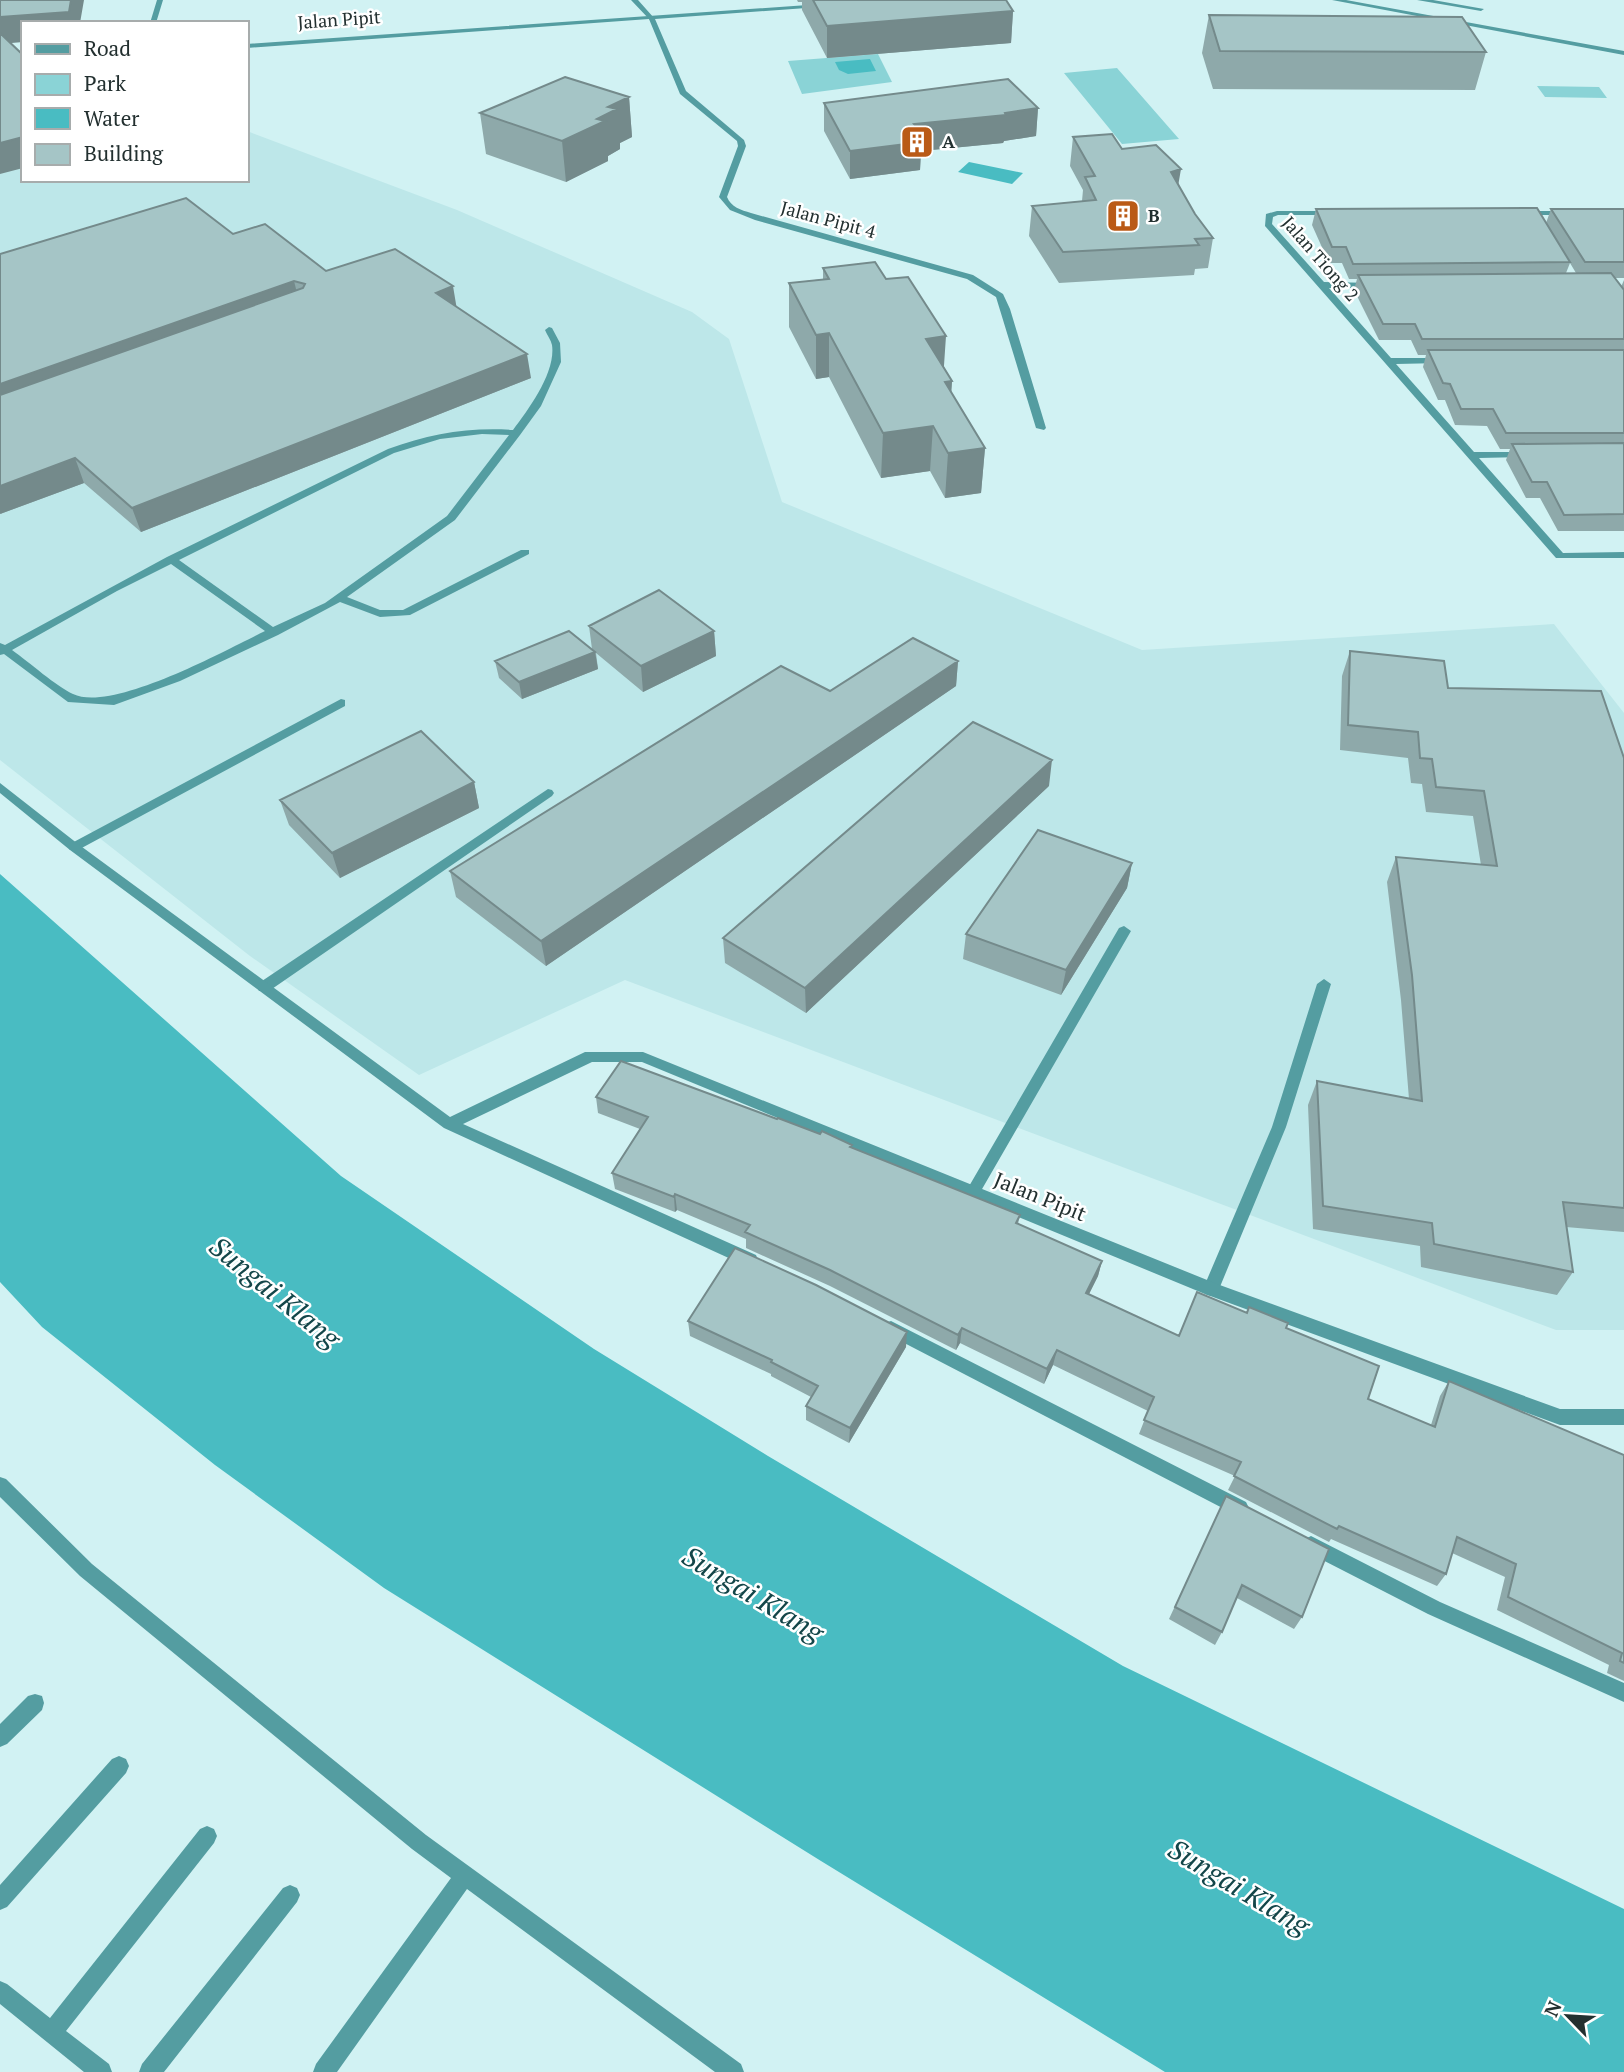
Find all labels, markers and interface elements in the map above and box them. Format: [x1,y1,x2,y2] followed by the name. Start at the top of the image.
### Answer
[297,4,382,34] street label: Jalan Pipit
[21,21,248,182] legend
[84,34,131,62] text: Road
[84,69,126,97] text: Park
[84,104,139,132] text: Water
[898,123,936,161] building icon: A
[942,129,956,153] place label: A
[84,139,164,167] text: Building
[778,195,879,243] street label: Jalan Pipit 4
[1104,197,1142,235] building icon: B
[1148,203,1160,227] place label: B
[1277,211,1364,306] street label: Jalan Tiong 2
[990,1165,1091,1227] street label: Jalan Pipit
[202,1227,350,1357] water label: Sungai Klang
[676,1537,833,1651] water label: Sungai Klang
[1162,1830,1319,1944] water label: Sungai Klang
[1533,1981,1603,2051] north arrow
[1538,1996,1567,2020] text: N

